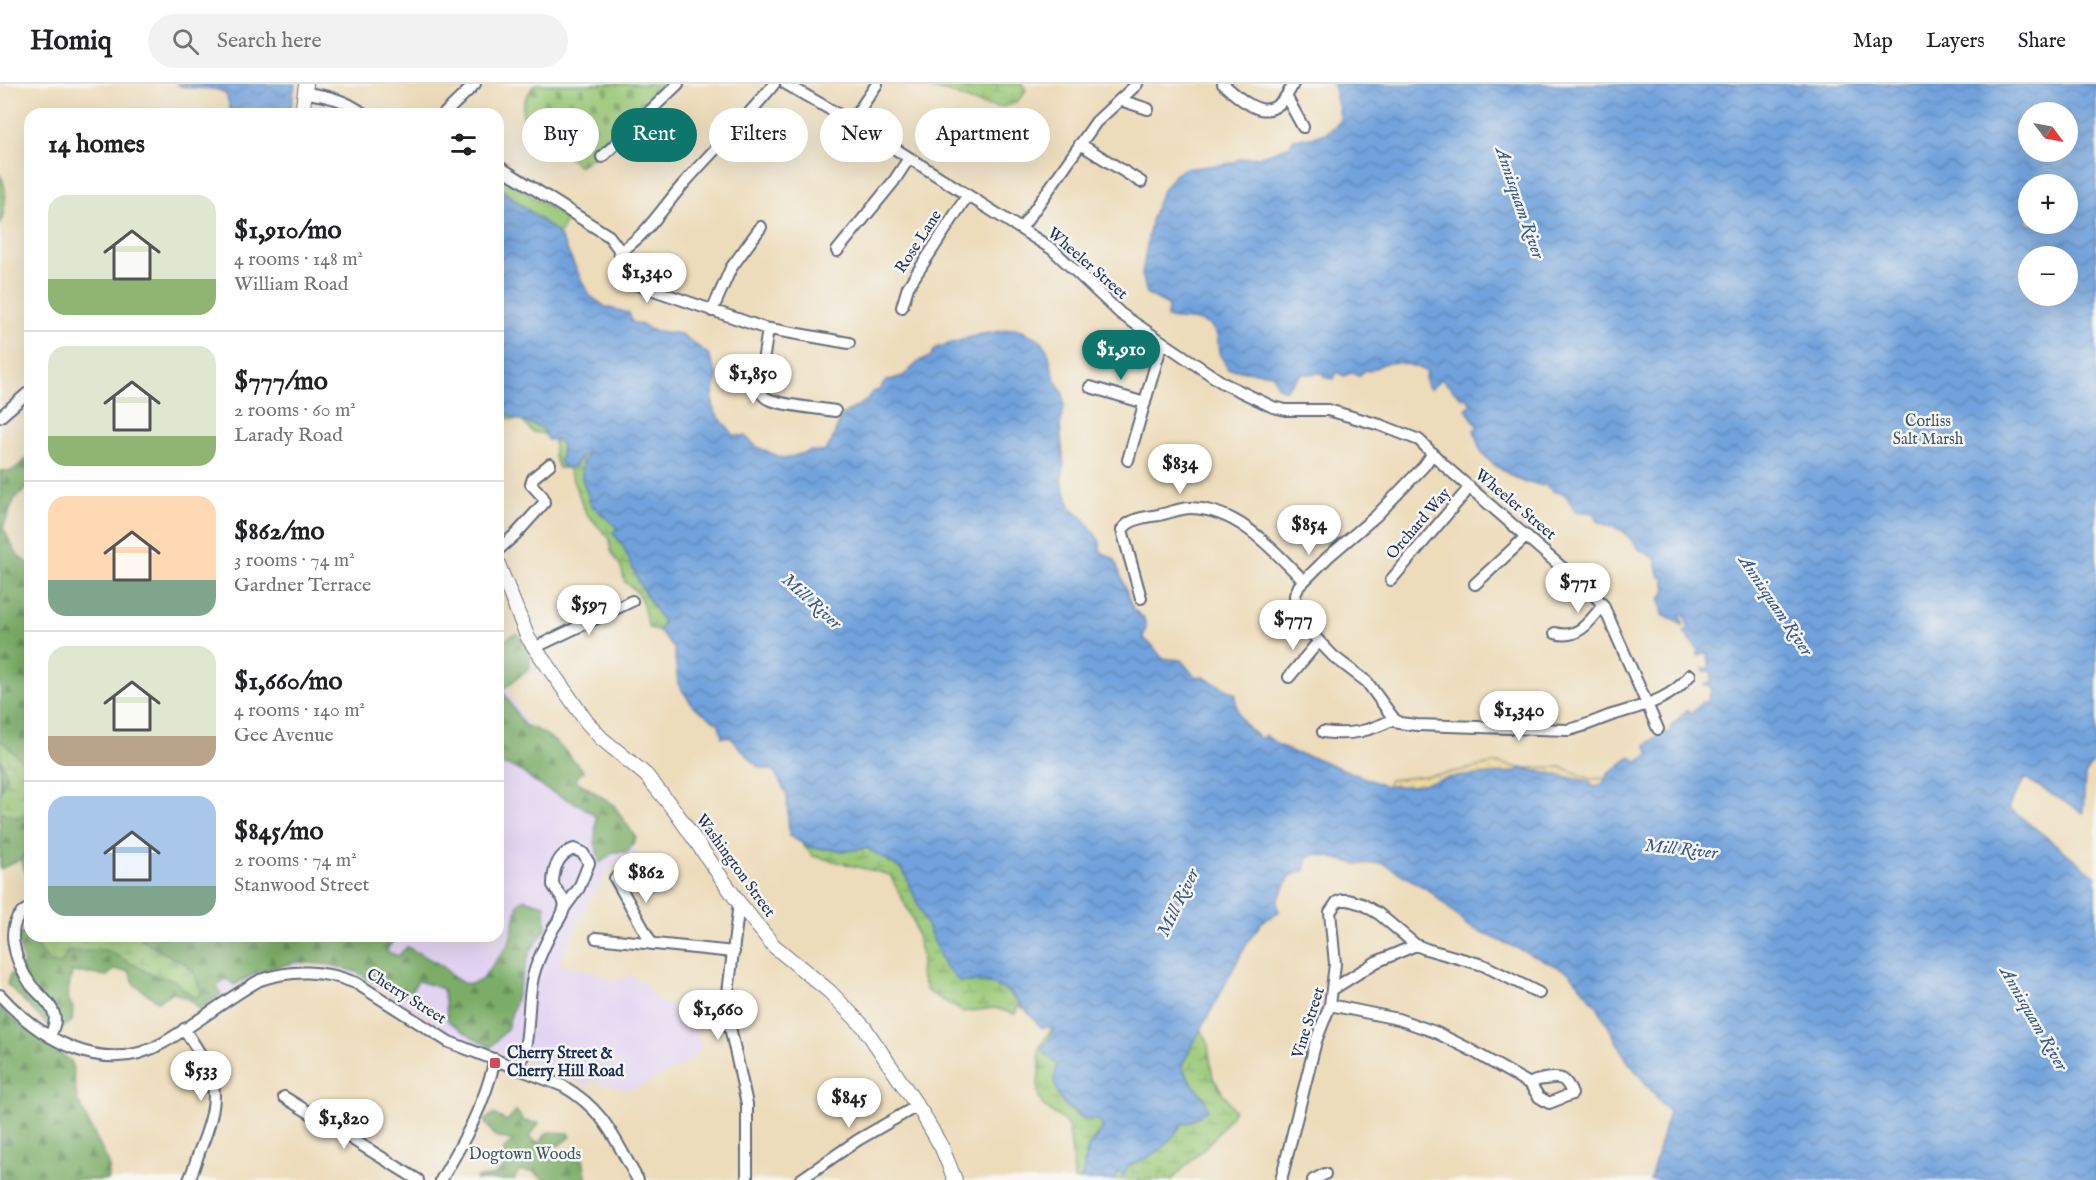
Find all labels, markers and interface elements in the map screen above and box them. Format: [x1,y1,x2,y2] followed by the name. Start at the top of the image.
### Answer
[148,14,568,68] search box
[30,24,112,59] text: Homiq
[169,25,202,58] icon: search
[217,27,322,55] text: Search here
[1853,28,1893,55] text: Map
[1926,28,1985,55] text: Layers
[2018,28,2066,55] text: Share
[2018,102,2078,162] north arrow
[2018,102,2078,306] map controls
[522,108,599,162] chip: Buy
[611,108,697,162] chip: Rent
[709,108,808,162] chip: Filters
[820,108,903,162] chip: New
[915,108,1050,162] chip: Apartment
[48,128,145,161] text: 14 homes
[447,128,480,161] icon: filters
[1488,142,1549,263] water label: Annisquam River
[2018,174,2078,234] button: +
[891,207,947,277] street label: Rose Lane
[234,214,341,247] text: $1,910/mo
[96,219,168,291] icon: home
[1043,224,1132,305] street label: Wheeler Street
[2018,246,2078,306] button: −
[234,247,363,272] text: 4 rooms · 148 m²
[598,253,696,304] pin: $1,340
[622,260,672,285] text: $1,340
[234,272,348,297] text: William Road
[1072,330,1170,381] pin: $1,910
[1096,337,1146,362] text: $1,910
[704,354,802,405] pin: $1,850
[729,361,777,386] text: $1,850
[234,365,328,398] text: $777/mo
[96,370,168,442] icon: home
[234,398,356,423] text: 2 rooms · 60 m²
[1893,412,1964,450] park label: Corliss Salt Marsh
[234,423,343,448] text: Larady Road
[1144,444,1216,495] pin: $834
[1162,451,1198,476] text: $834
[1470,465,1560,545] street label: Wheeler Street
[1383,484,1456,564] street label: Orchard Way
[1273,505,1345,556] pin: $854
[1291,512,1327,537] text: $854
[234,515,325,548] text: $862/mo
[96,520,168,592] icon: home
[234,548,355,573] text: 3 rooms · 74 m²
[1732,549,1818,662] water label: Annisquam River
[1542,563,1614,614] pin: $771
[776,569,846,636] water label: Mill River
[1559,570,1597,595] text: $771
[234,573,371,598] text: Gardner Terrace
[553,585,625,636] pin: $597
[571,592,607,617] text: $597
[1257,600,1329,651] pin: $777
[1273,607,1313,632] text: $777
[234,665,343,698] text: $1,660/mo
[96,670,168,742] icon: home
[1470,691,1568,742] pin: $1,340
[234,698,365,723] text: 4 rooms · 140 m²
[1494,698,1544,723] text: $1,340
[234,723,334,748] text: Gee Avenue
[691,811,779,922] street label: Washington Street
[234,815,324,848] text: $845/mo
[96,820,168,892] icon: home
[1644,835,1719,865] water label: Mill River
[234,848,357,873] text: 2 rooms · 74 m²
[610,853,682,904] pin: $862
[628,860,664,885] text: $862
[1153,864,1206,941] water label: Mill River
[234,873,369,898] text: Stanwood Street
[1993,961,2073,1076] water label: Annisquam River
[362,965,450,1030] street label: Cherry Street
[1288,984,1330,1062] street label: Vine Street
[669,990,767,1041] pin: $1,660
[693,997,743,1022] text: $1,660
[507,1044,624,1082] place label: Cherry Street & Cherry Hill Road
[165,1051,237,1102] pin: $533
[488,1056,502,1070] marker: Cherry Street & Cherry Hill Road
[184,1058,218,1083] text: $533
[813,1078,885,1129] pin: $845
[831,1085,867,1110] text: $845
[295,1099,393,1150] pin: $1,820
[319,1106,369,1131] text: $1,820
[469,1145,582,1165] park label: Dogtown Woods

